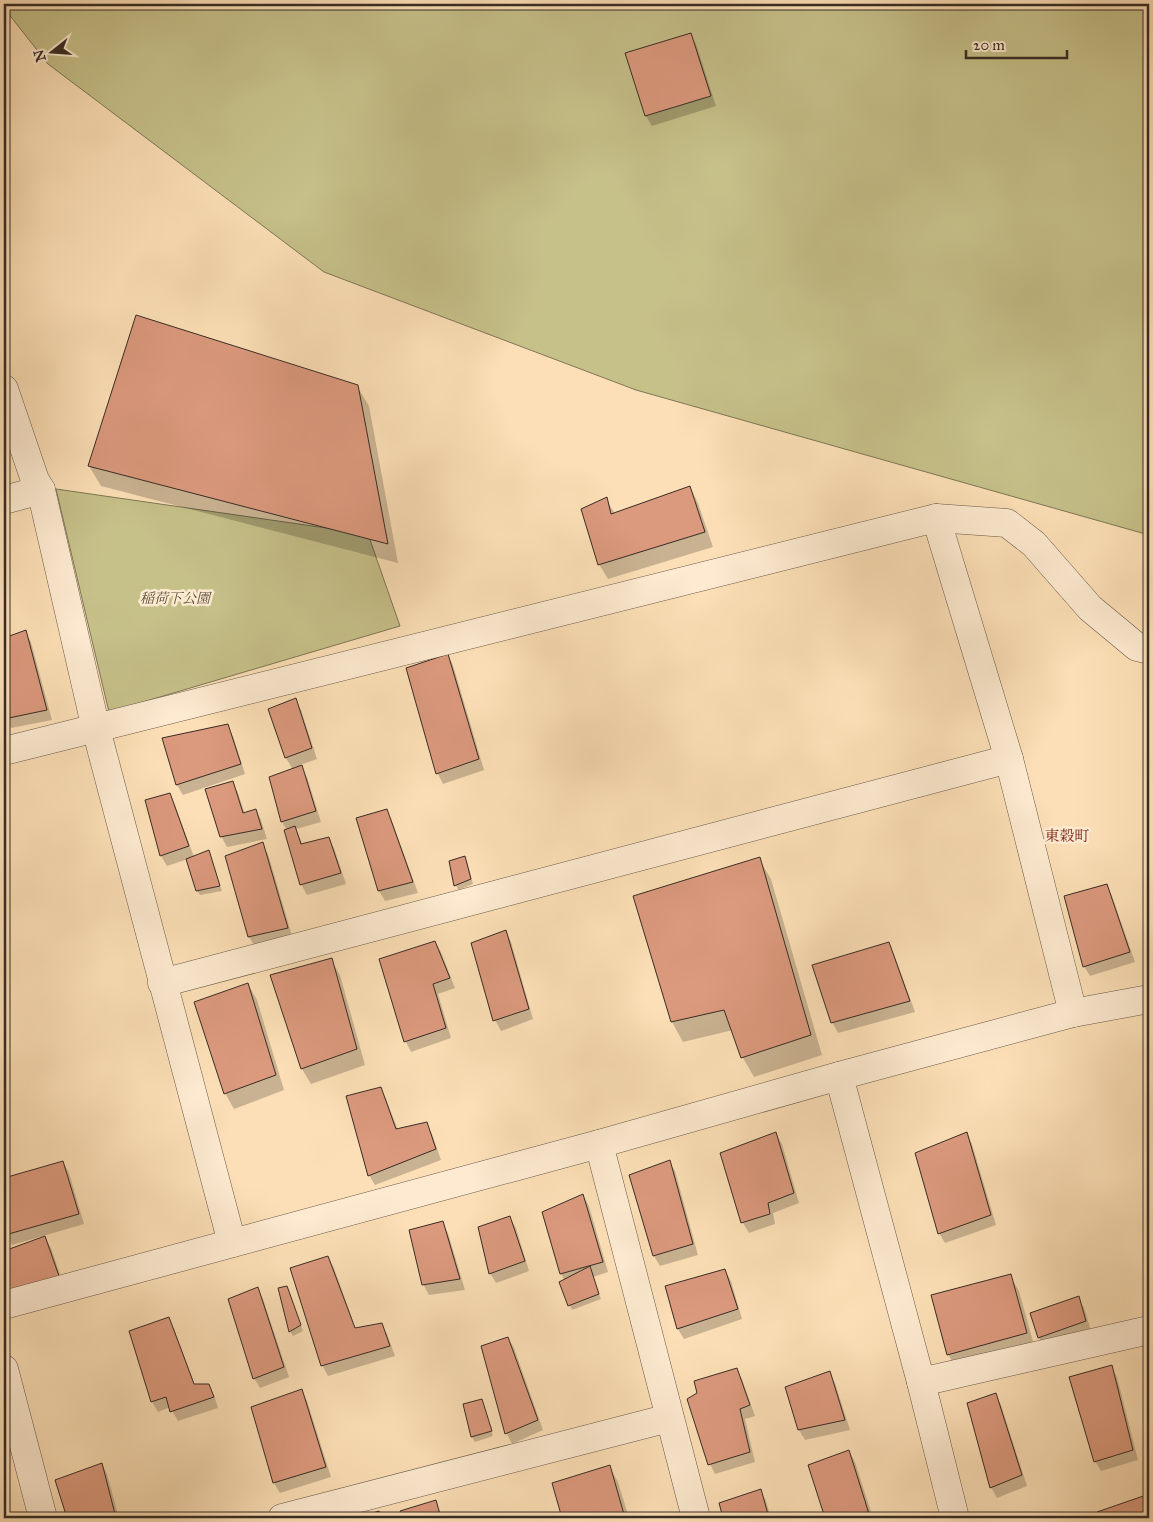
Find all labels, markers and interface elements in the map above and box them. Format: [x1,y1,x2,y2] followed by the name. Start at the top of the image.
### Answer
[28,28,78,78] north arrow
[966,28,1067,60] scale bar
[973,36,1005,54] text: 20 m
[30,47,50,64] text: N
[140,590,212,607] park label: 稲荷下公園
[1044,827,1090,845] district label: 東穀町

